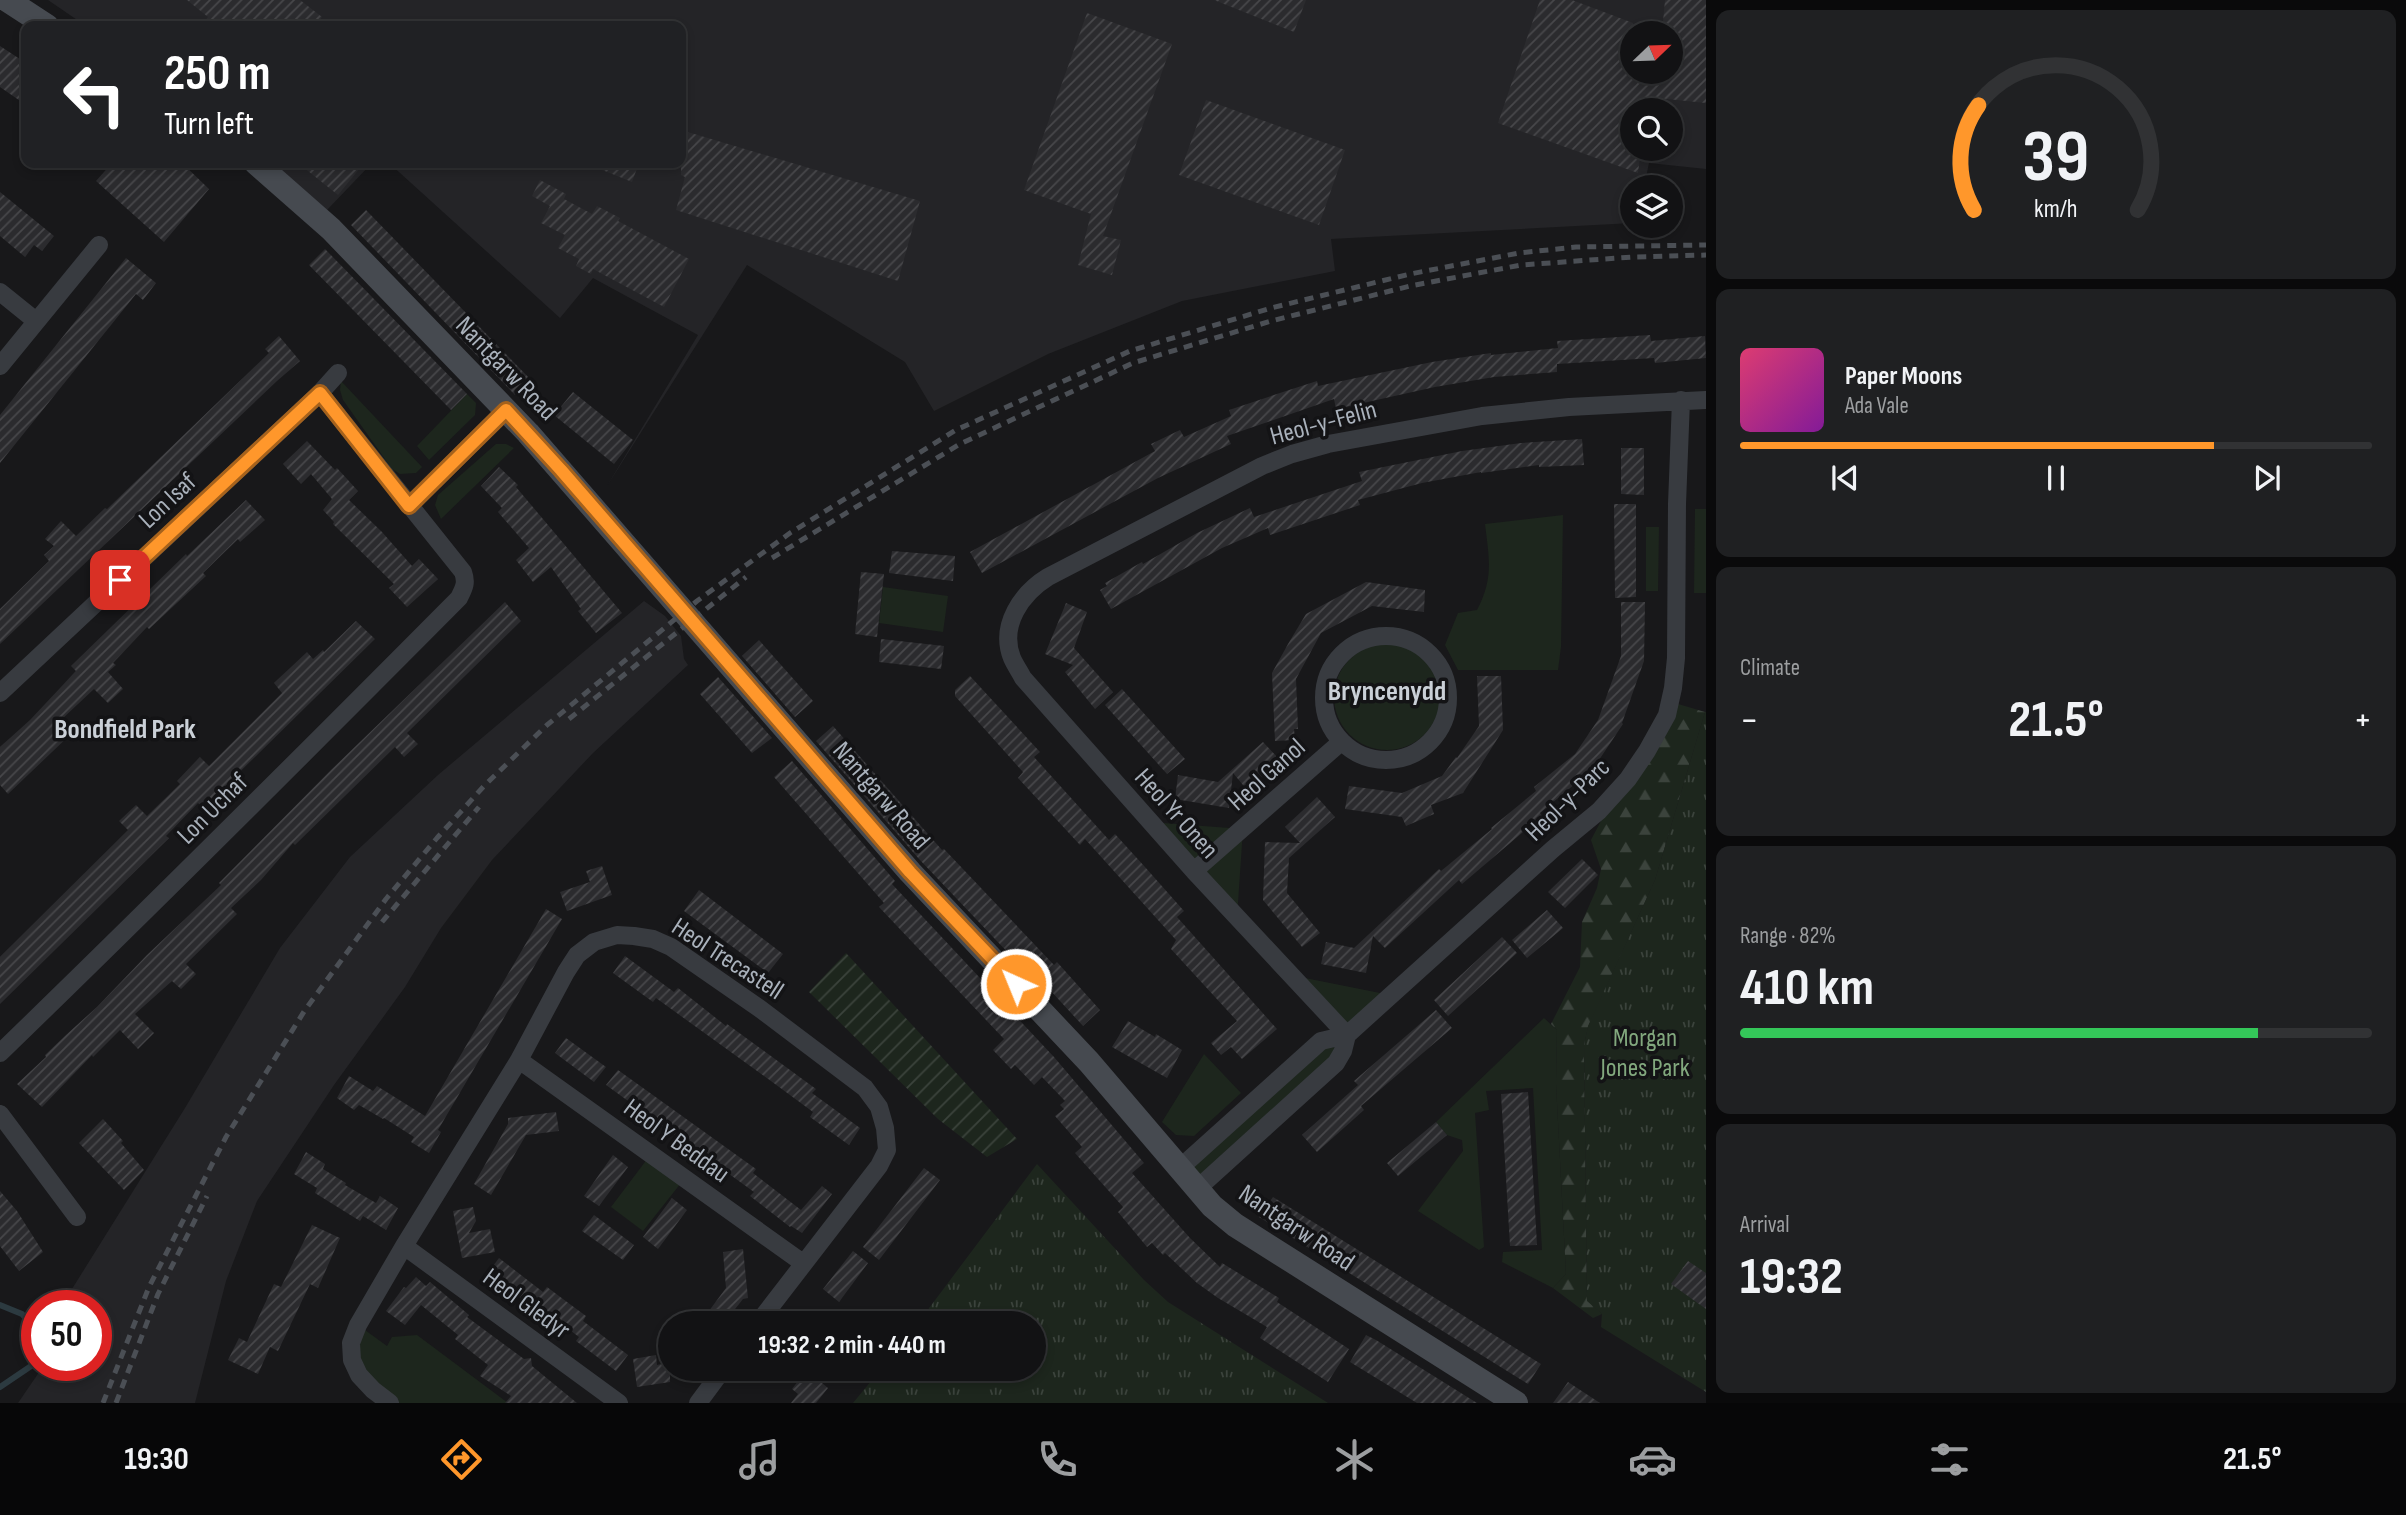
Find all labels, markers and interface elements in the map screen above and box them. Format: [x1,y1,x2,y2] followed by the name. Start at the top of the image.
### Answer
[1620,21,1684,84] north arrow
[1620,21,1683,238] map controls
[164,45,270,104] text: 250 m
[49,49,140,140] icon: left
[1620,98,1683,161] button: search
[164,105,254,144] text: Turn left
[2022,115,2090,203] text: 39
[1620,175,1683,238] button: layers
[2034,194,2078,225] text: km/h
[449,311,563,427] street label: Nantgarw Road
[1845,361,1962,392] text: Paper Moons
[1845,392,1909,420] text: Ada Vale
[1267,394,1380,453] street label: Heol-y-Felin
[1826,459,1864,497] icon: previous
[2037,459,2075,497] icon: pause
[2248,459,2286,497] icon: next
[133,466,204,535] street label: Lon Isaf
[90,550,150,610] pin
[101,561,139,599] icon: arrive
[1740,654,1800,682] text: Climate
[1328,675,1446,708] district label: Bryncenydd
[2008,689,2104,752] text: 21.5°
[1740,698,1759,743] text: −
[2353,698,2372,743] text: +
[54,713,196,746] district label: Bondfield Park
[1222,732,1312,818] street label: Heol Ganol
[826,736,936,856] street label: Nantgarw Road
[1519,752,1617,848] street label: Heol-y-Parc
[1127,763,1224,865] street label: Heol Yr Onen
[171,767,255,851] street label: Lon Uchaf
[666,912,789,1007] street label: Heol Trecastell
[1740,922,1836,950] text: Range · 82%
[979,947,1053,1021] position arrow
[1740,957,1874,1020] text: 410 km
[1599,1023,1690,1084] park label: Morgan Jones Park
[617,1093,735,1190] street label: Heol Y Beddau
[1233,1178,1360,1278] street label: Nantgarw Road
[1740,1211,1789,1239] text: Arrival
[1740,1246,1843,1309] text: 19:32
[477,1262,576,1346] street label: Heol Gledyr
[21,1290,112,1381] speed limit sign: 50
[758,1330,946,1361] text: 19:32 · 2 min · 440 m
[437,1435,486,1484] icon: directions
[735,1435,784,1484] icon: music
[1033,1435,1082,1484] icon: phone
[1330,1435,1379,1484] icon: climate
[1628,1435,1677,1484] icon: car
[1925,1435,1974,1484] icon: filters
[124,1440,189,1479] text: 19:30
[2223,1440,2282,1479] text: 21.5°

